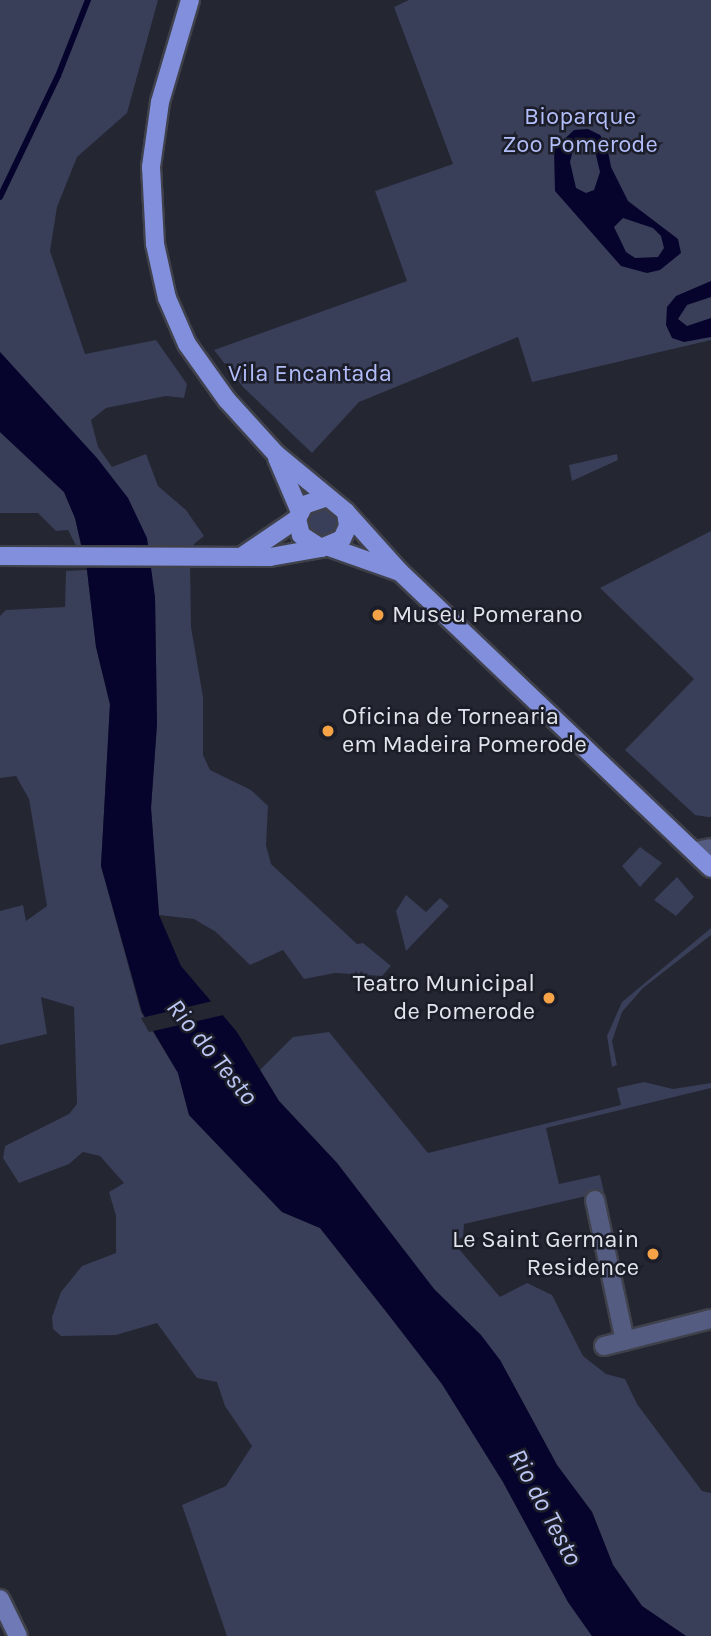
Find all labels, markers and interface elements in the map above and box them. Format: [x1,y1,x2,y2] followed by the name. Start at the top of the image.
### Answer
[502,103,658,159] park label: Bioparque Zoo Pomerode
[228,360,392,388] park label: Vila Encantada
[392,601,583,629] place label: Museu Pomerano
[370,607,386,623] marker: Museu Pomerano
[342,703,587,759] place label: Oficina de Tornearia em Madeira Pomerode
[320,723,336,739] marker: Oficina de Tornearia em Madeira Pomerode
[353,970,535,1026] place label: Teatro Municipal de Pomerode
[541,990,557,1006] marker: Teatro Municipal de Pomerode
[160,993,264,1111] water label: Rio do Testo
[452,1226,639,1282] place label: Le Saint Germain Residence
[645,1246,661,1262] marker: Le Saint Germain Residence
[501,1443,589,1571] water label: Rio do Testo

